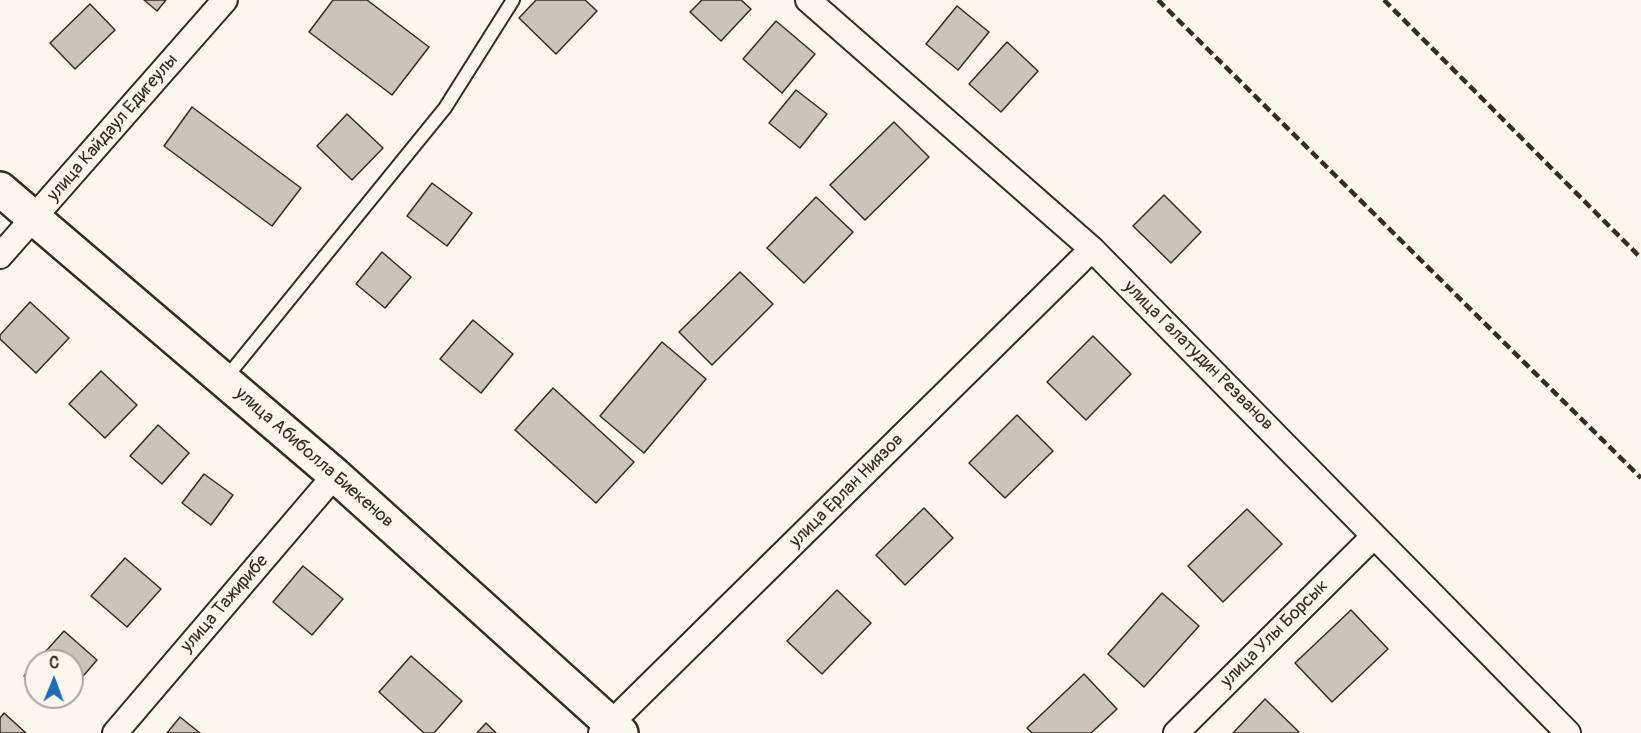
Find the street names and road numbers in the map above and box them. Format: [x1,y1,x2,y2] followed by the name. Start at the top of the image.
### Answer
[43,50,183,206] street label: улица Кайдаул Едигеулы
[1119,277,1277,435] street label: улица Галатудин Резванов
[230,383,398,533] street label: улица Абиболла Биекенов
[785,429,909,553] street label: улица Ерлан Ниязов
[177,551,273,657] street label: улица Тажирибе
[1217,576,1333,692] street label: улица Улы Борсык

